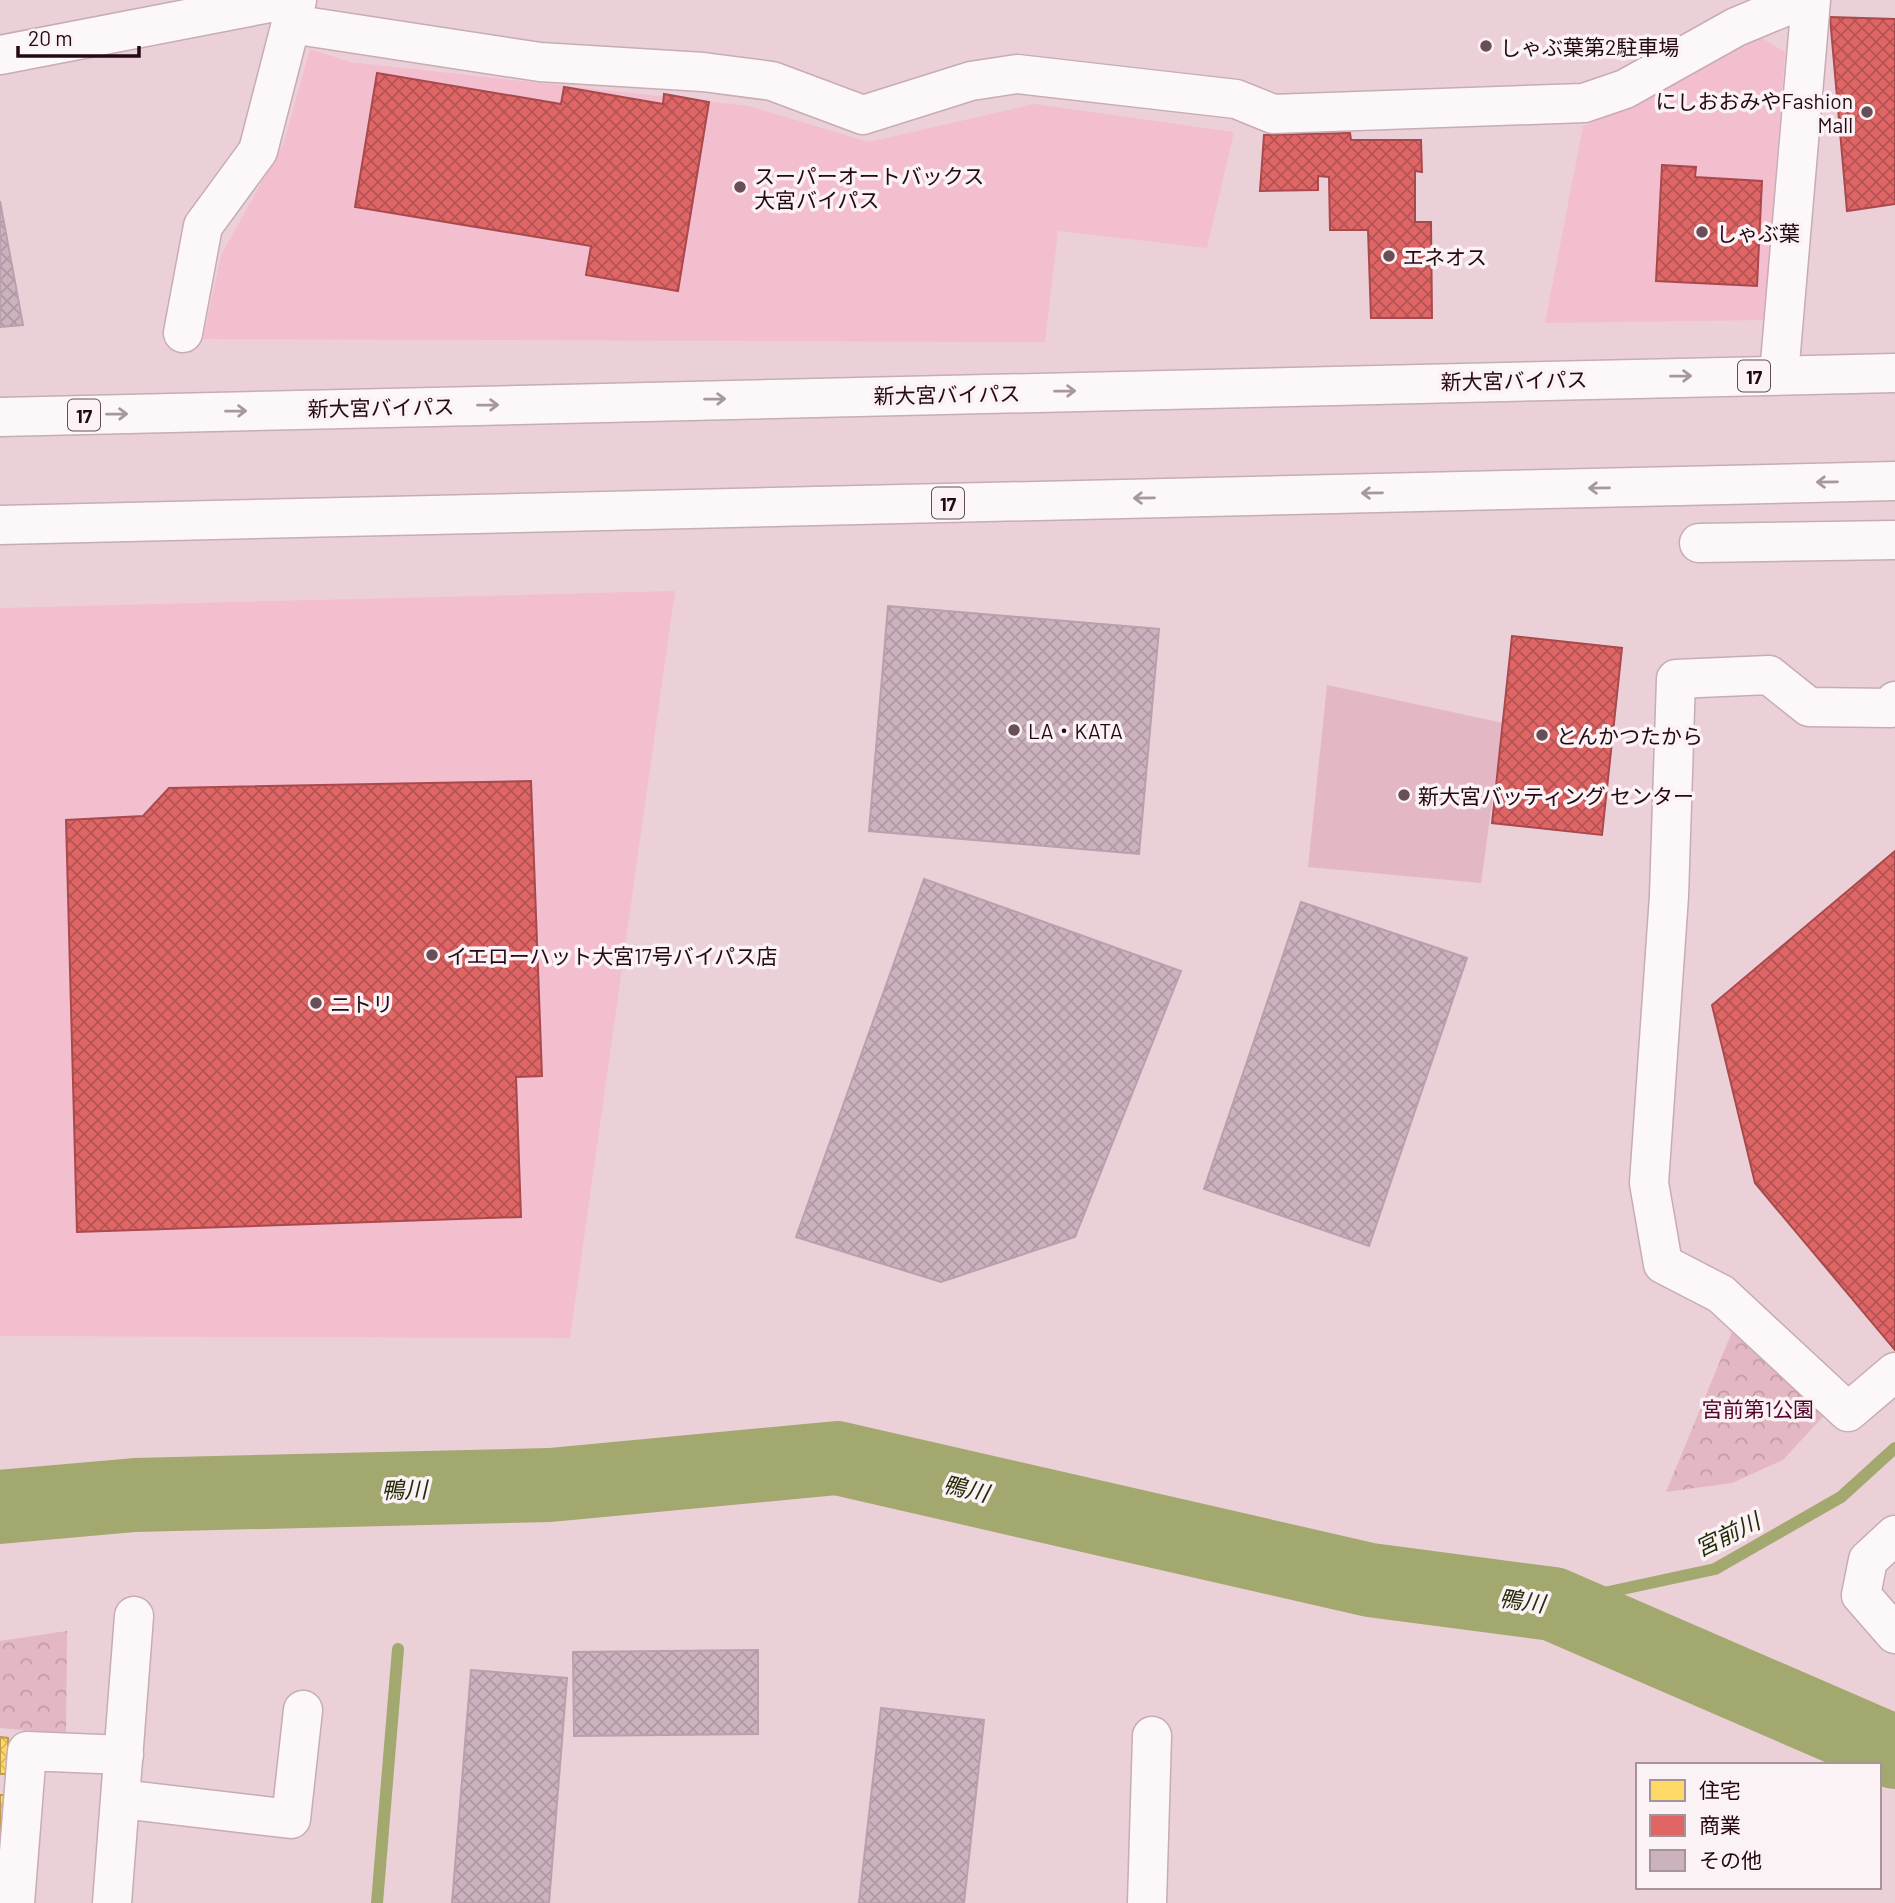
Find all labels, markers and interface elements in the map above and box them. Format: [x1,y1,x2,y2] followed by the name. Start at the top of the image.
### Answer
[18,14,138,58] scale bar
[28,25,73,50] text: 20 m
[1500,34,1679,59] place label: しゃぶ葉第2駐車場
[1478,38,1494,54] marker: しゃぶ葉第2駐車場
[1655,88,1853,137] place label: にしおおみやFashion Mall
[1859,104,1875,120] marker: にしおおみやFashion Mall
[754,163,984,212] place label: スーパーオートバックス 大宮バイパス
[732,179,748,195] marker: スーパーオートバックス 大宮バイパス
[1716,220,1800,245] place label: しゃぶ葉
[1694,224,1710,240] marker: しゃぶ葉
[1403,244,1487,269] place label: エネオス
[1381,248,1397,264] marker: エネオス
[1738,360,1770,392] road number: 17
[1440,366,1588,394] street label: 新大宮バイパス
[1669,370,1692,383] one-way arrow
[873,380,1021,408] street label: 新大宮バイパス
[1054,384,1077,398] one-way arrow
[307,393,455,421] street label: 新大宮バイパス
[704,393,727,406] one-way arrow
[476,398,499,411] one-way arrow
[68,400,100,430] road number: 17
[224,404,247,418] one-way arrow
[105,407,128,420] one-way arrow
[1816,476,1839,489] one-way arrow
[1588,481,1611,494] one-way arrow
[1361,486,1384,500] one-way arrow
[932,488,964,518] road number: 17
[1133,492,1156,505] one-way arrow
[1028,718,1123,743] place label: LA・KATA
[1006,722,1022,738] marker: LA・KATA
[1556,723,1703,748] place label: とんかつたから
[1534,727,1550,743] marker: とんかつたから
[1418,783,1694,808] place label: 新大宮バッティング センター
[1396,787,1412,803] marker: 新大宮バッティング センター
[446,943,777,968] place label: イエローハット大宮17号バイパス店
[424,947,440,963] marker: イエローハット大宮17号バイパス店
[330,991,393,1016] place label: ニトリ
[308,995,324,1011] marker: ニトリ
[1702,1396,1814,1421] park label: 宮前第1公園
[940,1469,994,1507] water label: 鴨川
[381,1475,430,1503] water label: 鴨川
[1690,1505,1767,1562] water label: 宮前川
[1497,1583,1550,1617] water label: 鴨川
[1636,1763,1881,1889] legend
[1699,1777,1741,1802] text: 住宅
[1699,1812,1741,1837] text: 商業
[1699,1847,1762,1872] text: その他

